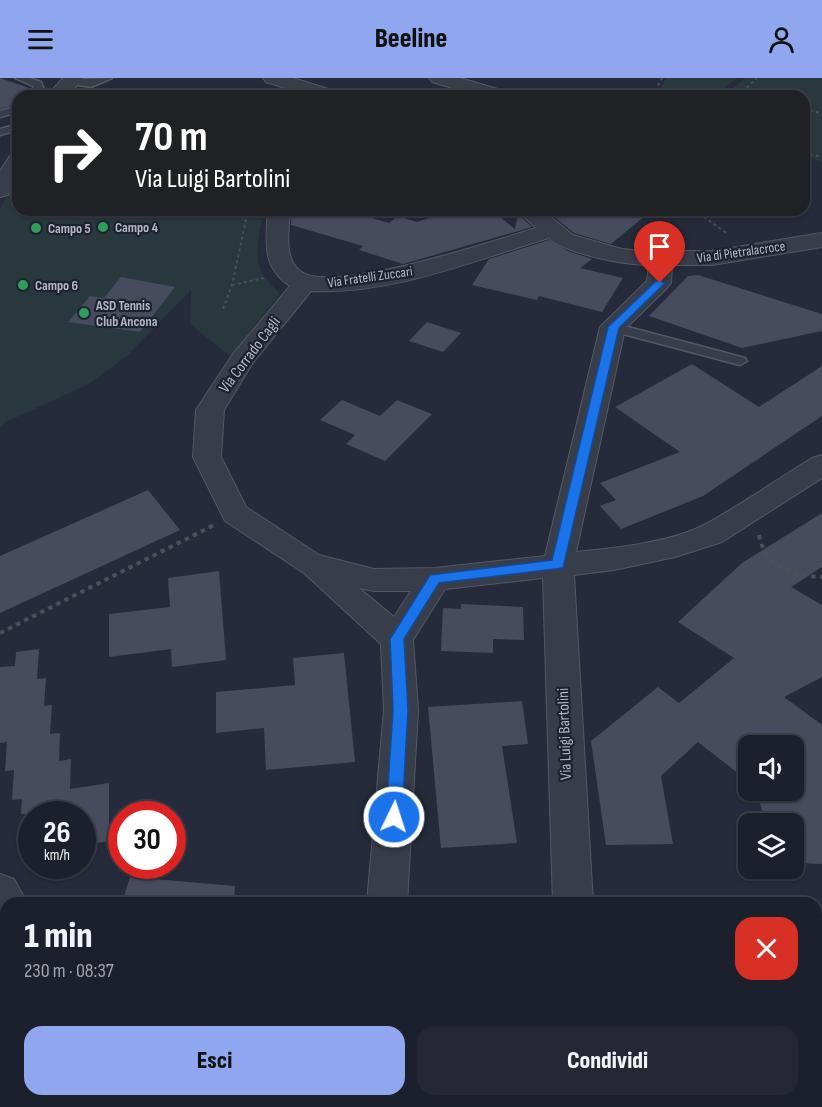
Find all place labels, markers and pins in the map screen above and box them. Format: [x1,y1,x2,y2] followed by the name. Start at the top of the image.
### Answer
[115,219,158,236] place label: Campo 4
[48,220,91,237] place label: Campo 5
[96,220,110,234] marker: Campo 4
[29,221,43,235] marker: Campo 5
[634,221,685,283] pin
[35,277,78,294] place label: Campo 6
[16,278,30,292] marker: Campo 6
[95,297,158,330] place label: ASD Tennis Club Ancona
[77,306,91,320] marker: ASD Tennis Club Ancona

